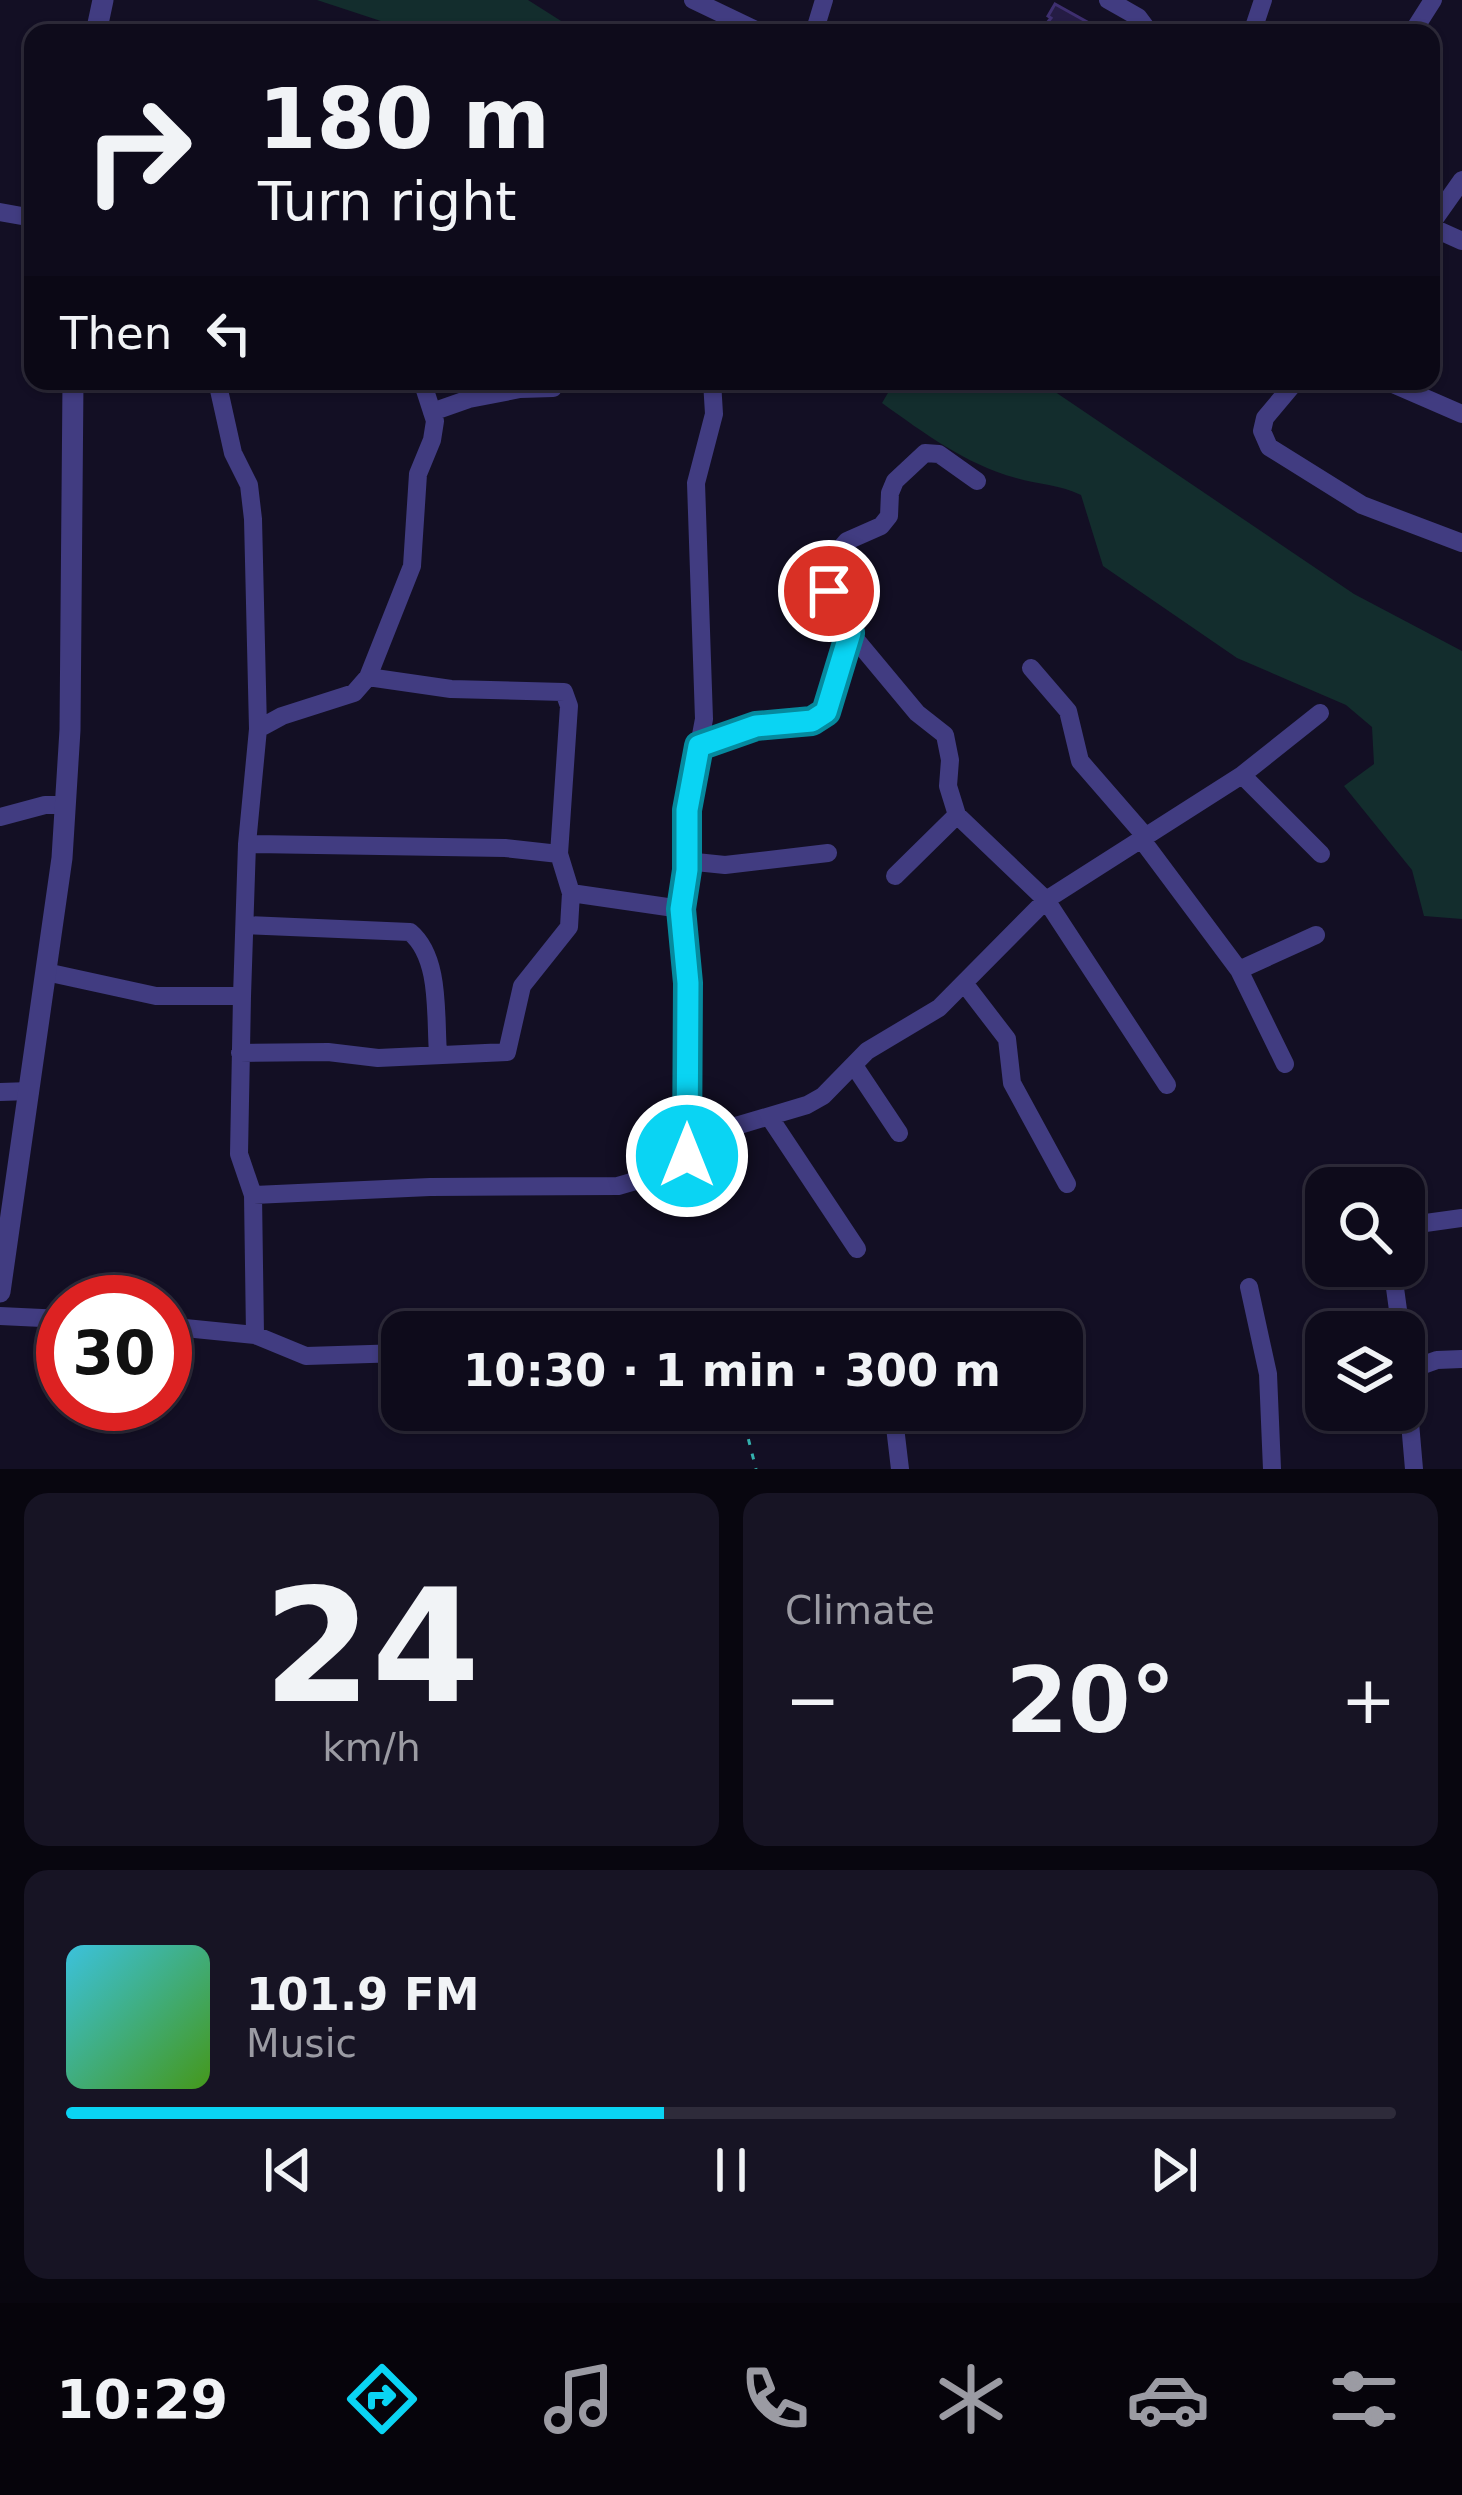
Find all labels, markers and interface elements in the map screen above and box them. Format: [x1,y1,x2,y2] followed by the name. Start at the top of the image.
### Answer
[258,70,550,168] text: 180 m
[60,72,216,228] icon: right
[258,170,517,233] text: Turn right
[196,300,262,366] icon: left
[60,307,172,360] text: Then
[778,540,880,642] pin
[796,558,862,624] icon: arrive
[624,1093,750,1219] position arrow
[1305,1167,1425,1431] map controls
[1305,1167,1425,1287] button: search
[36,1275,192,1431] speed limit sign: 30
[1305,1311,1425,1431] button: layers
[463,1344,1001,1397] text: 10:30 · 1 min · 300 m
[263,1556,480,1738] text: 24
[785,1588,935,1633] text: Climate
[1005,1648,1176,1753] text: 20°
[785,1662,840,1739] text: −
[1341,1662,1396,1739] text: +
[322,1725,421,1770] text: km/h
[246,1968,480,2021] text: 101.9 FM
[246,2021,357,2066] text: Music
[255,2137,321,2203] icon: previous
[698,2137,764,2203] icon: pause
[1141,2137,1207,2203] icon: next
[340,2357,424,2441] icon: directions
[537,2357,621,2441] icon: music
[733,2357,817,2441] icon: phone
[929,2357,1013,2441] icon: climate
[1126,2357,1210,2441] icon: car
[1322,2357,1406,2441] icon: filters
[56,2368,228,2431] text: 10:29

